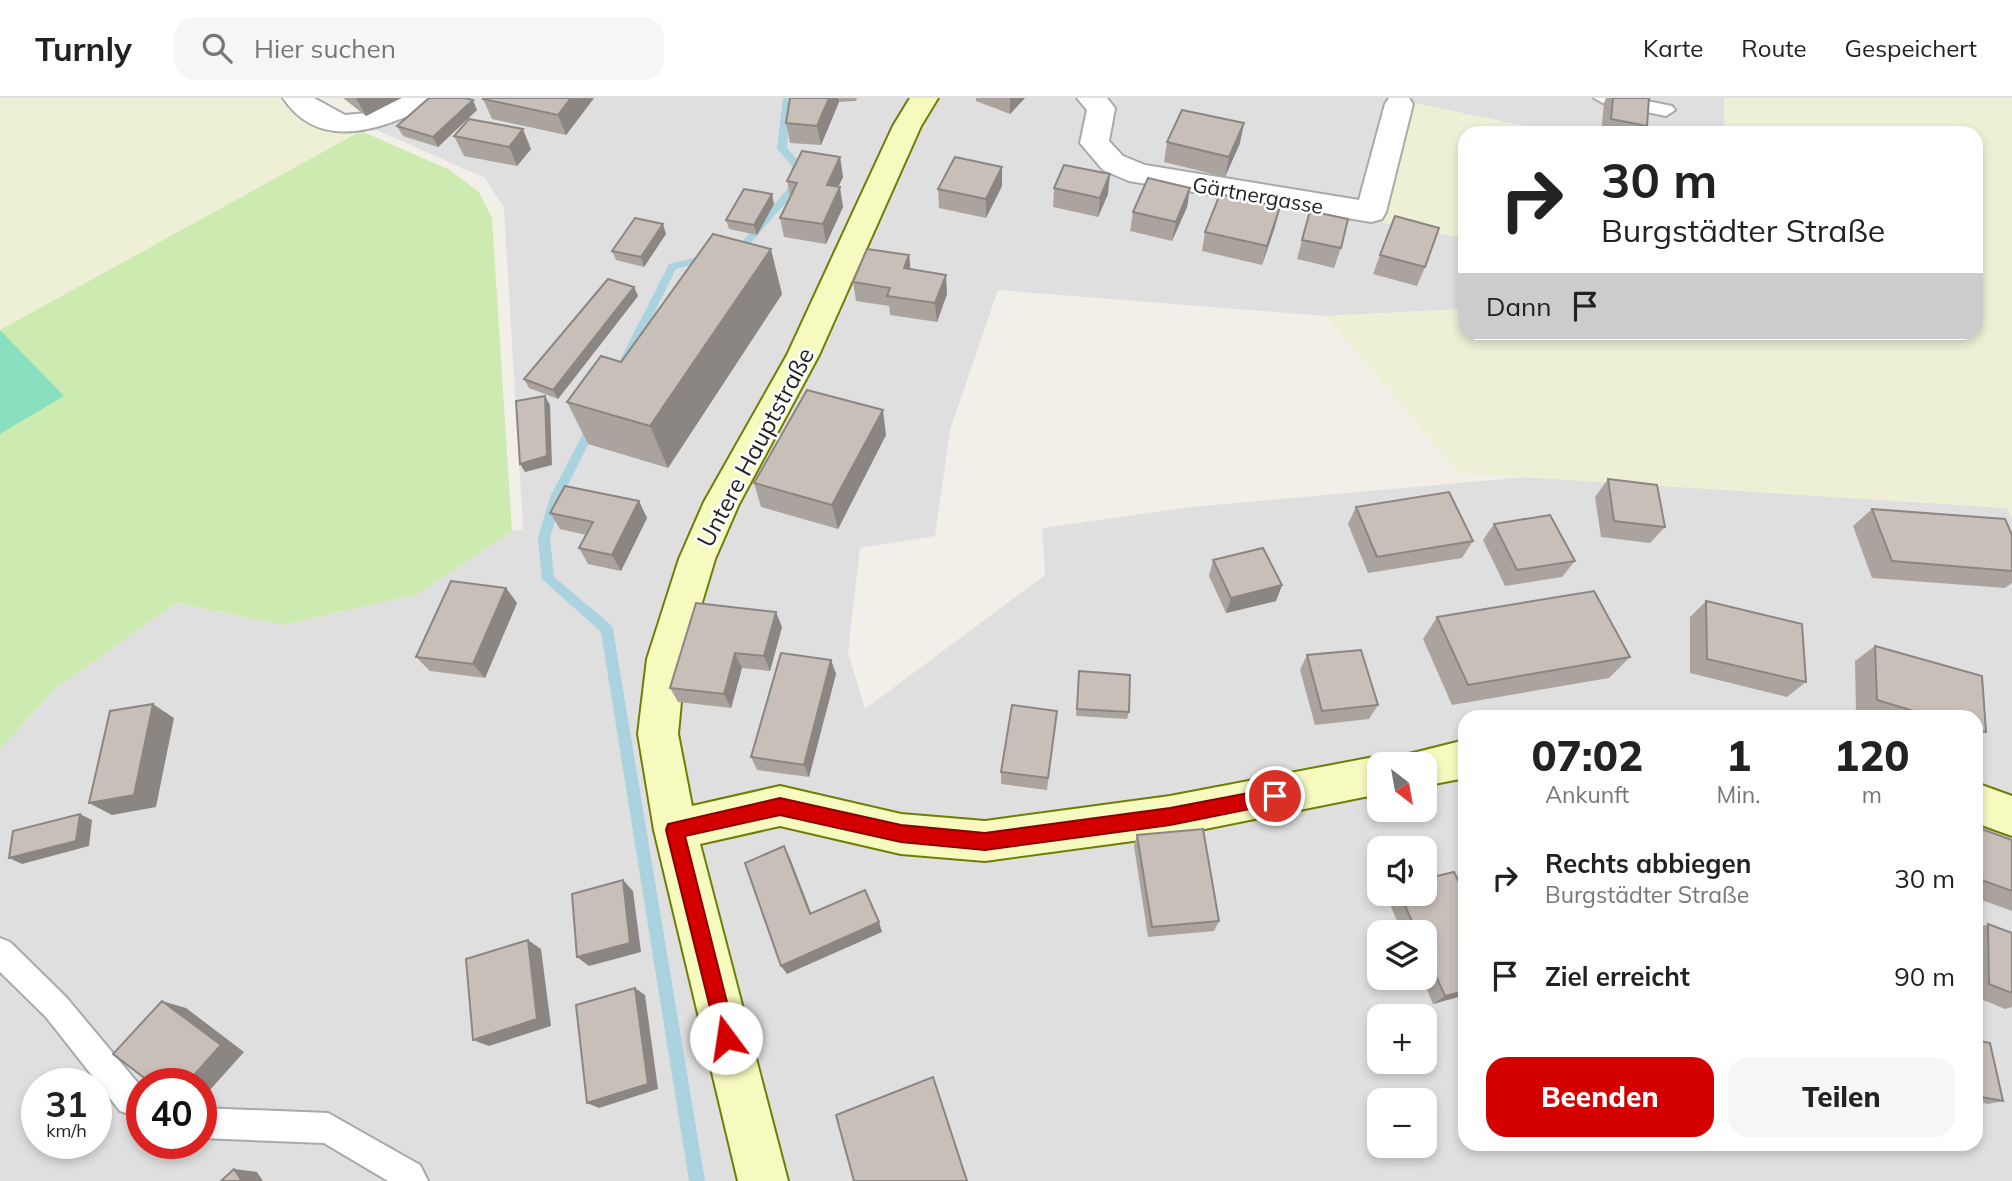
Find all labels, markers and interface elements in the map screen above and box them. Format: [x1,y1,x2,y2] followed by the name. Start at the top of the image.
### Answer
[174,17,664,80] search box
[35,28,132,69] text: Turnly
[198,29,236,67] icon: search
[254,32,396,65] text: Hier suchen
[1643,33,1703,63] text: Karte
[1741,33,1807,63] text: Route
[1845,33,1977,63] text: Gespeichert
[1601,149,1717,210] text: 30 m
[1486,154,1577,245] icon: right
[1191,171,1325,219] street label: Gärtnergasse
[1601,210,1885,250] text: Burgstädter Straße
[1566,287,1604,325] icon: arrive
[1486,290,1552,323] text: Dann
[690,342,820,552] street label: Untere Hauptstraße
[1531,729,1643,782] text: 07:02
[1726,729,1751,782] text: 1
[1834,729,1910,782] text: 120
[1367,752,1437,822] north arrow
[1367,752,1437,1158] map controls
[1245,766,1305,826] pin
[1256,777,1294,815] icon: arrive
[1545,780,1629,809] text: Ankunft
[1717,780,1761,809] text: Min.
[1862,780,1882,809] text: m
[1367,836,1437,906] button: sound
[1545,847,1751,880] text: Rechts abbiegen
[1486,859,1524,897] icon: right
[1894,862,1955,895] text: 30 m
[1545,880,1749,909] text: Burgstädter Straße
[1367,920,1437,990] button: layers
[1486,957,1524,995] icon: arrive
[1545,960,1690,993] text: Ziel erreicht
[1894,960,1955,993] text: 90 m
[689,1001,763,1075] position arrow
[1367,1004,1437,1074] button: +
[1486,1057,1714,1137] button: Beenden
[1728,1057,1955,1137] button: Teilen
[126,1068,217,1159] speed limit sign: 40
[45,1082,88,1126] text: 31
[1367,1088,1437,1158] button: −
[46,1119,87,1142] text: km/h

